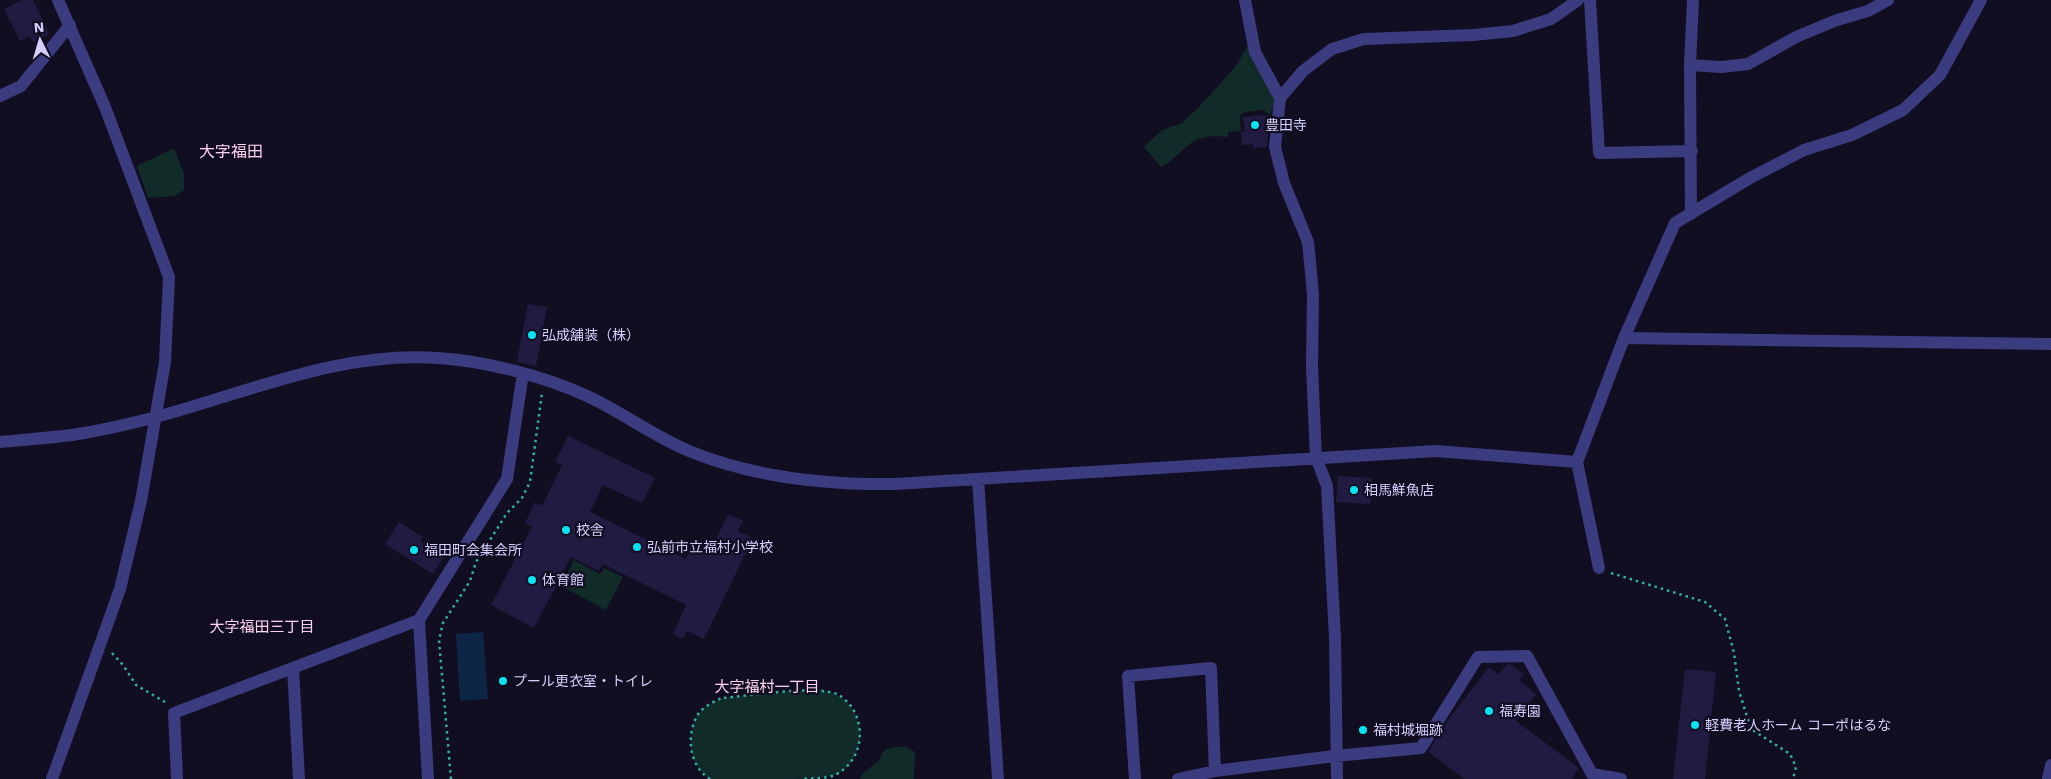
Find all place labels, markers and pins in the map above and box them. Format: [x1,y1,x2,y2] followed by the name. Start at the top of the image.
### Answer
[1265,117,1307,133] place label: 豊田寺
[1249,119,1261,131] marker: 豊田寺
[542,327,640,343] place label: 弘成舗装（株）
[526,329,538,341] marker: 弘成舗装（株）
[1364,482,1434,498] place label: 相馬鮮魚店
[1348,484,1360,496] marker: 相馬鮮魚店
[576,522,604,538] place label: 校舎
[560,524,572,536] marker: 校舎
[647,539,773,555] place label: 弘前市立福村小学校
[631,541,643,553] marker: 弘前市立福村小学校
[424,542,522,558] place label: 福田町会集会所
[408,544,420,556] marker: 福田町会集会所
[542,572,584,588] place label: 体育館
[526,574,538,586] marker: 体育館
[513,673,653,689] place label: プール更衣室・トイレ
[497,675,509,687] marker: プール更衣室・トイレ
[1499,703,1541,719] place label: 福寿園
[1483,705,1495,717] marker: 福寿園
[1705,717,1891,733] place label: 軽費老人ホーム コーポはるな
[1689,719,1701,731] marker: 軽費老人ホーム コーポはるな
[1373,722,1443,738] place label: 福村城堀跡
[1357,724,1369,736] marker: 福村城堀跡

